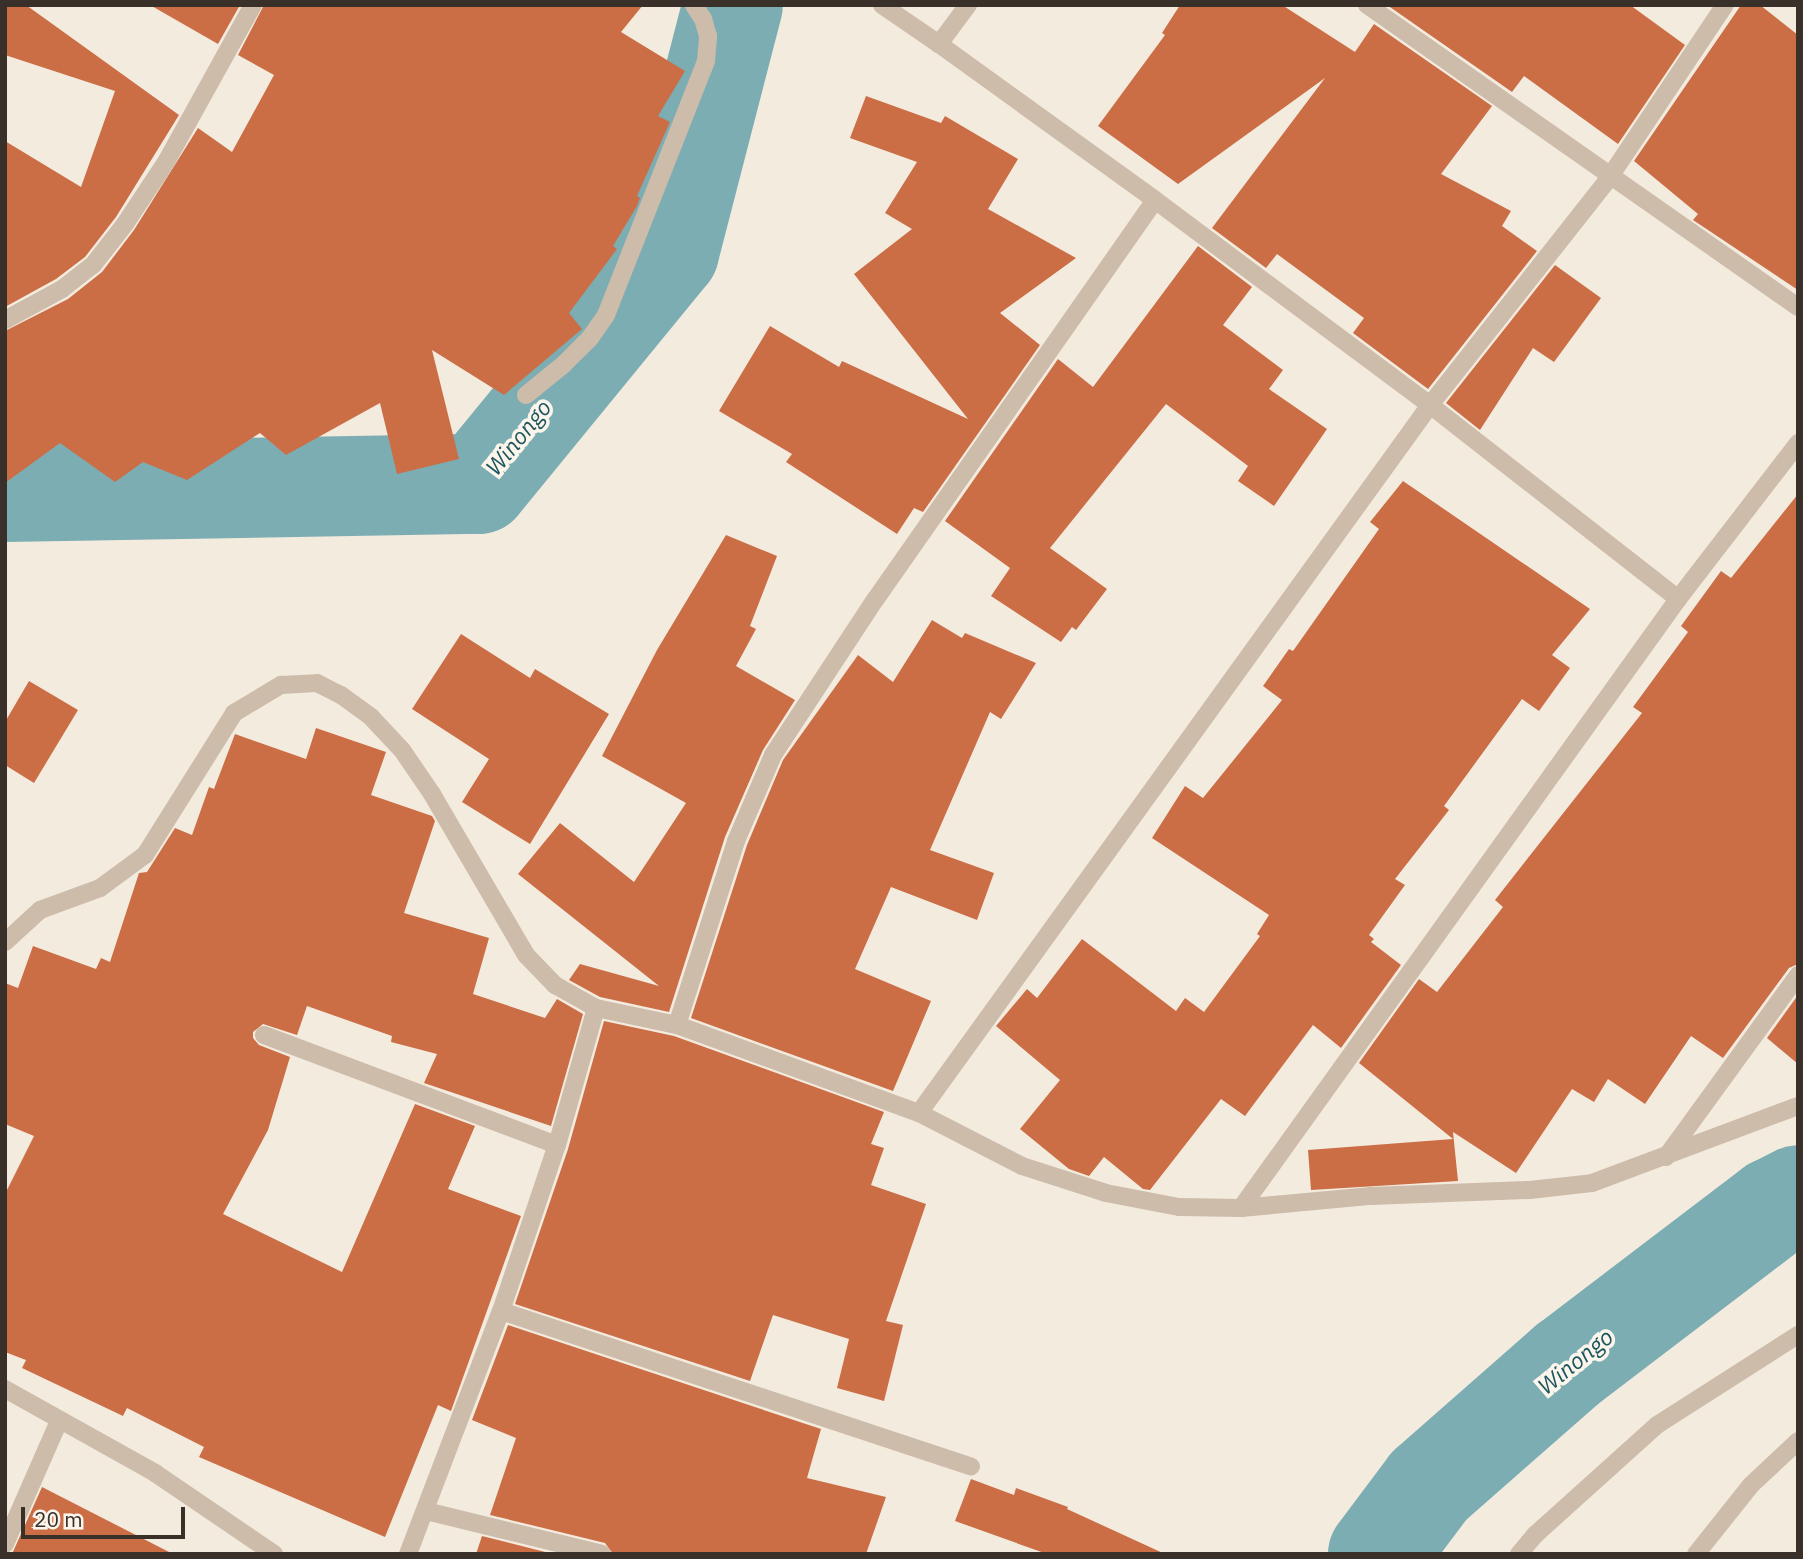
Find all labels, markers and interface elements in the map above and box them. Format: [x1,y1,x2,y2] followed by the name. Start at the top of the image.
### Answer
[479,394,557,480] water label: Winongo
[1532,1322,1618,1400] water label: Winongo
[24,1492,189,1536] scale bar
[34,1505,83,1533] text: 20 m

